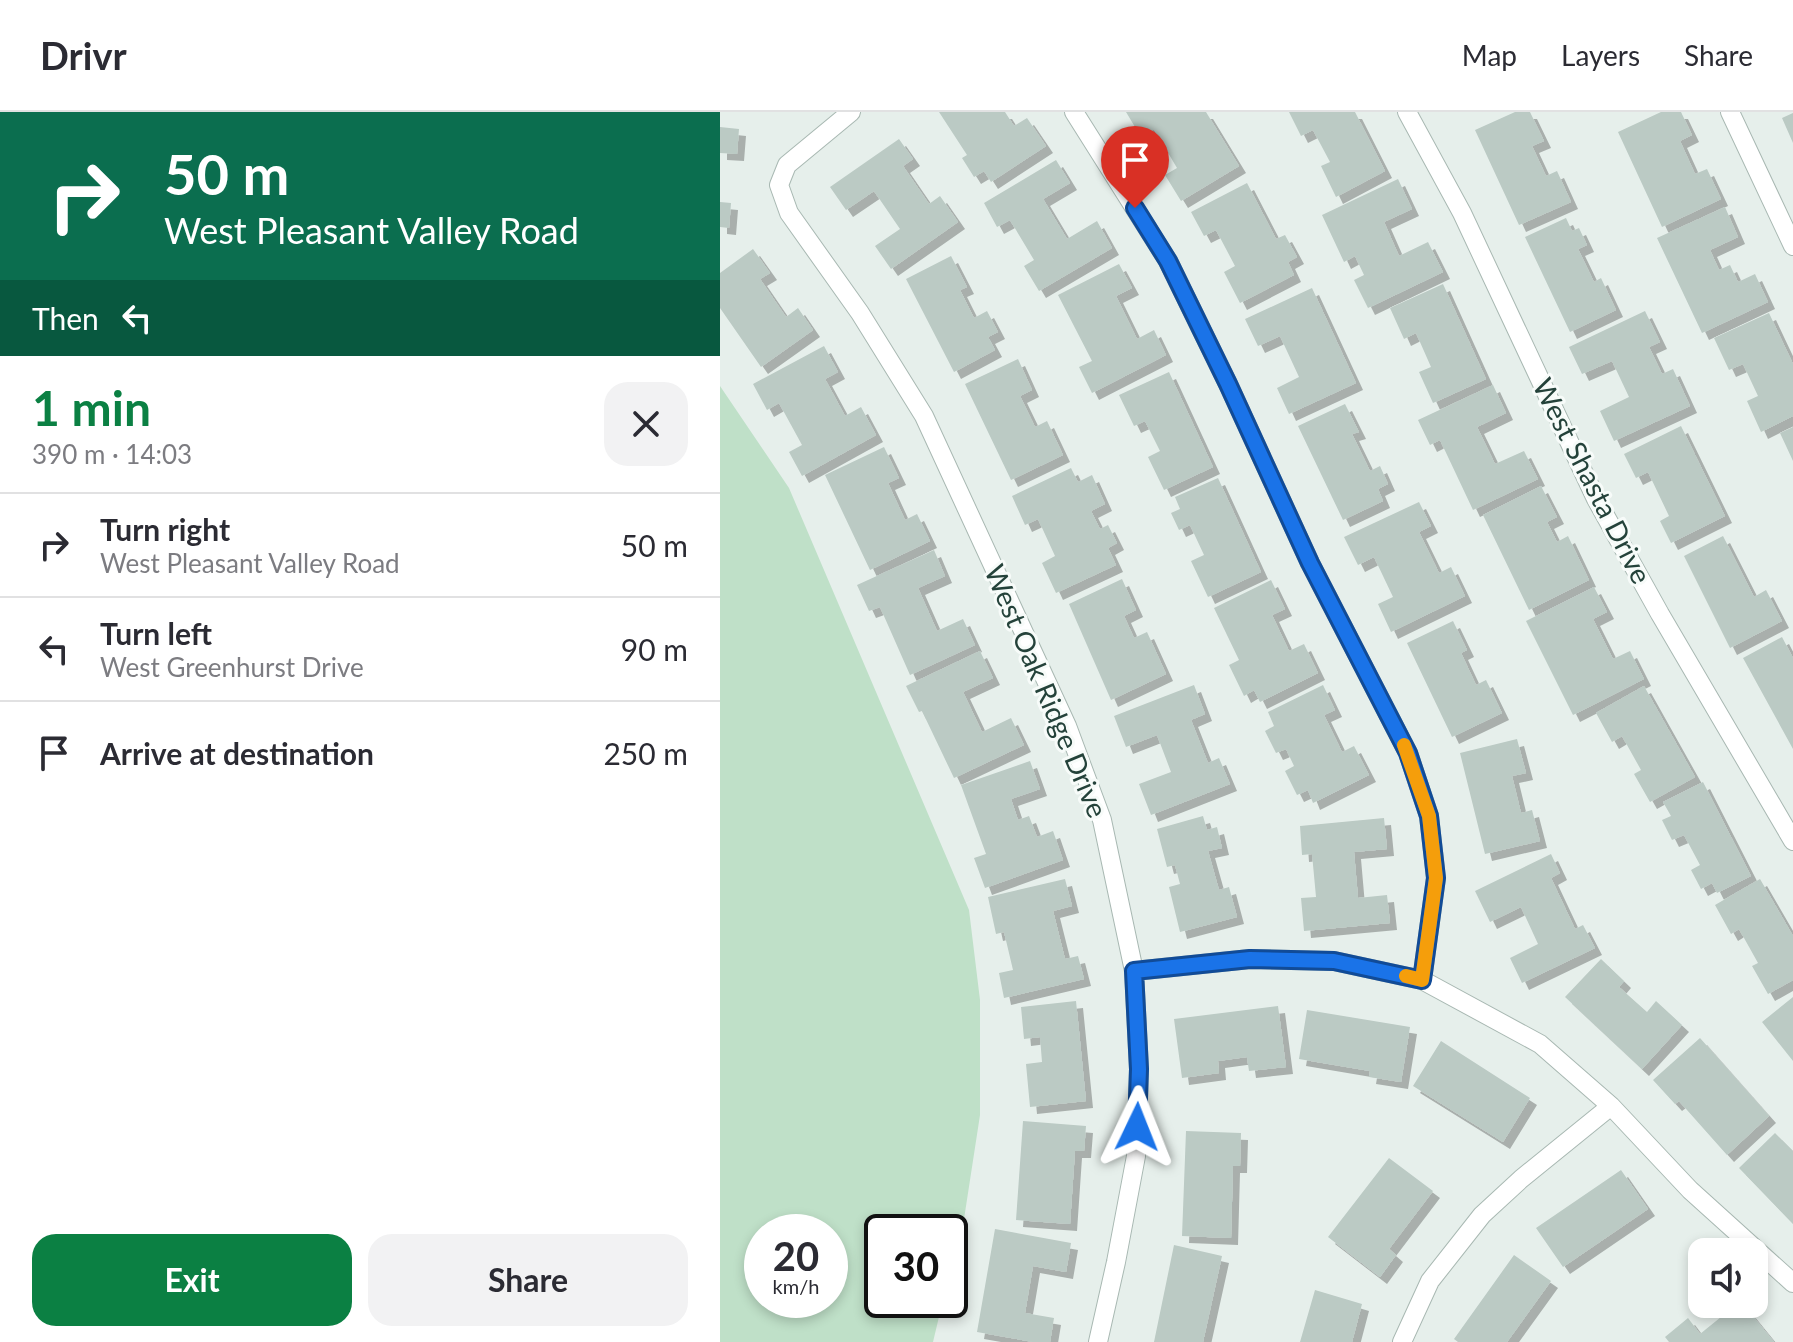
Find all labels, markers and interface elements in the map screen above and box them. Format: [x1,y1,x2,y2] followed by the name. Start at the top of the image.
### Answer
[40,32,127,78] text: Drivr
[1462,38,1517,72] text: Map
[1561,38,1640,72] text: Layers
[1684,38,1753,72] text: Share
[1101,126,1169,208] pin
[1113,138,1157,182] icon: arrive
[164,140,289,207] text: 50 m
[32,144,136,248] icon: right
[164,208,579,252] text: West Pleasant Valley Road
[115,296,159,340] icon: left
[32,300,99,336] text: Then
[1526,372,1659,589] street label: West Shasta Drive
[32,379,151,436] text: 1 min
[604,382,688,466] button: close
[32,438,192,470] text: 390 m · 14:03
[100,511,230,547] text: Turn right
[32,523,76,567] icon: right
[621,527,688,563] text: 50 m
[100,547,400,579] text: West Pleasant Valley Road
[978,559,1116,822] street label: West Oak Ridge Drive
[100,615,212,651] text: Turn left
[32,627,76,671] icon: left
[621,631,688,667] text: 90 m
[100,651,364,683] text: West Greenhurst Drive
[32,731,76,775] icon: arrive
[100,735,374,771] text: Arrive at destination
[603,735,688,771] text: 250 m
[1095,1085,1179,1169] position arrow
[864,1214,968,1318] speed limit sign: 30
[773,1232,819,1280] text: 20
[32,1234,352,1326] button: Exit
[368,1234,688,1326] button: Share
[1688,1238,1768,1318] map controls
[1688,1238,1768,1318] button: sound
[773,1274,819,1298] text: km/h

